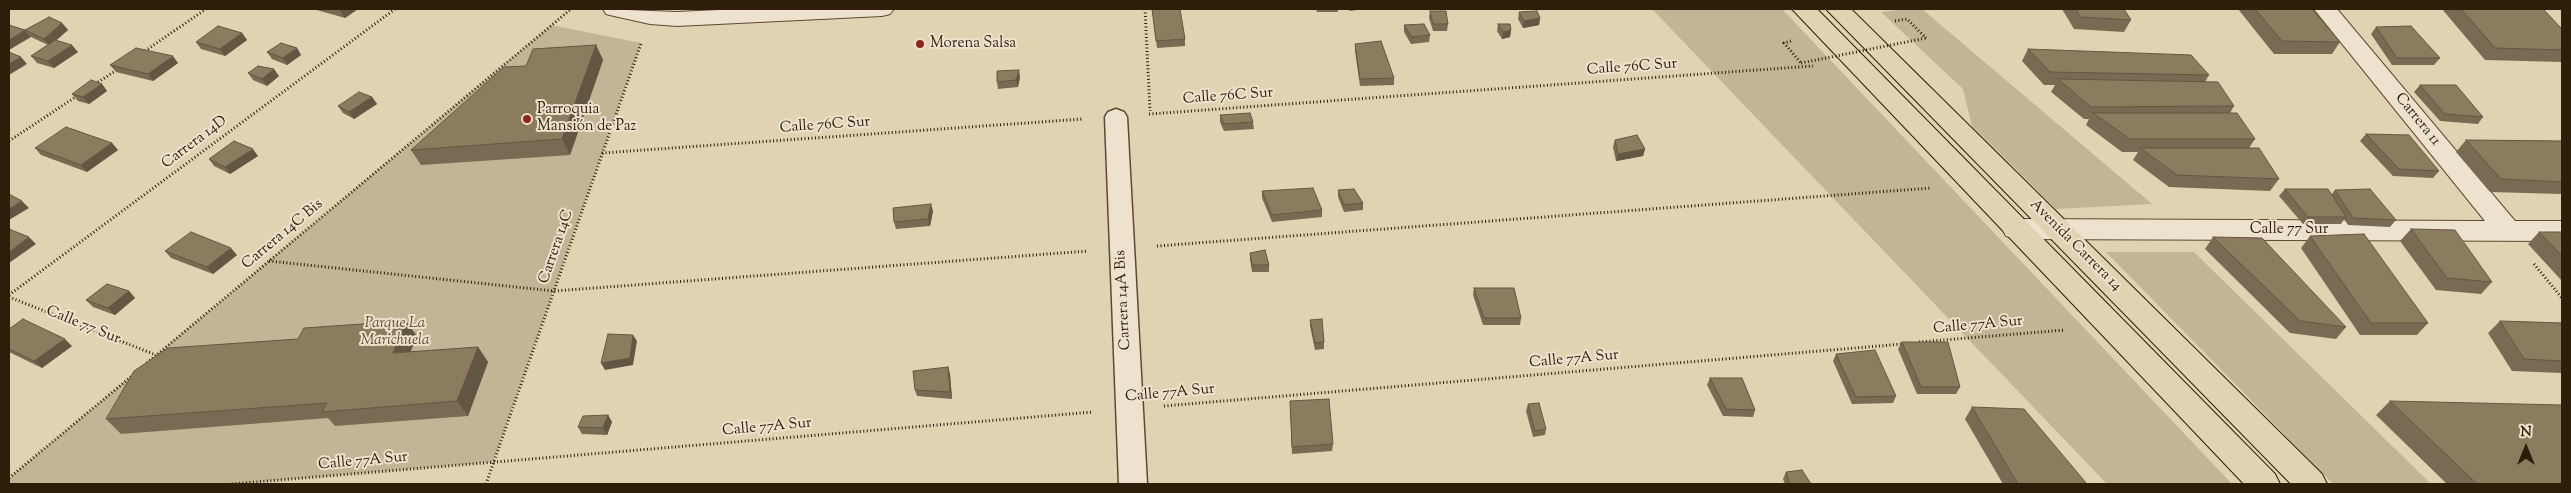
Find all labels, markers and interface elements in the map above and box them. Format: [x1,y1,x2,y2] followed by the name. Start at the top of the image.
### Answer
[930,35,1016,53] place label: Morena Salsa
[914,38,926,50] marker: Morena Salsa
[1586,56,1678,80] street label: Calle 76C Sur
[1182,85,1274,109] street label: Calle 76C Sur
[2390,90,2444,150] street label: Carrera 11
[537,101,636,136] place label: Parroquia Mansión de Paz
[159,113,231,173] street label: Carrera 14D
[521,113,533,125] marker: Parroquia Mansión de Paz
[779,114,871,138] street label: Calle 76C Sur
[239,196,327,274] street label: Carrera 14C Bis
[2025,196,2125,296] street label: Avenida Carrera 14
[536,208,578,286] street label: Carrera 14C
[2250,221,2328,239] street label: Calle 77 Sur
[1112,249,1136,351] street label: Carrera 14A Bis
[43,303,123,349] street label: Calle 77 Sur
[1932,313,2024,339] street label: Calle 77A Sur
[360,315,430,350] park label: Parque La Marichuela
[1528,347,1620,373] street label: Calle 77A Sur
[1124,381,1216,407] street label: Calle 77A Sur
[721,415,813,441] street label: Calle 77A Sur
[2501,423,2551,473] north arrow
[2520,423,2532,443] text: N
[317,449,409,475] street label: Calle 77A Sur

